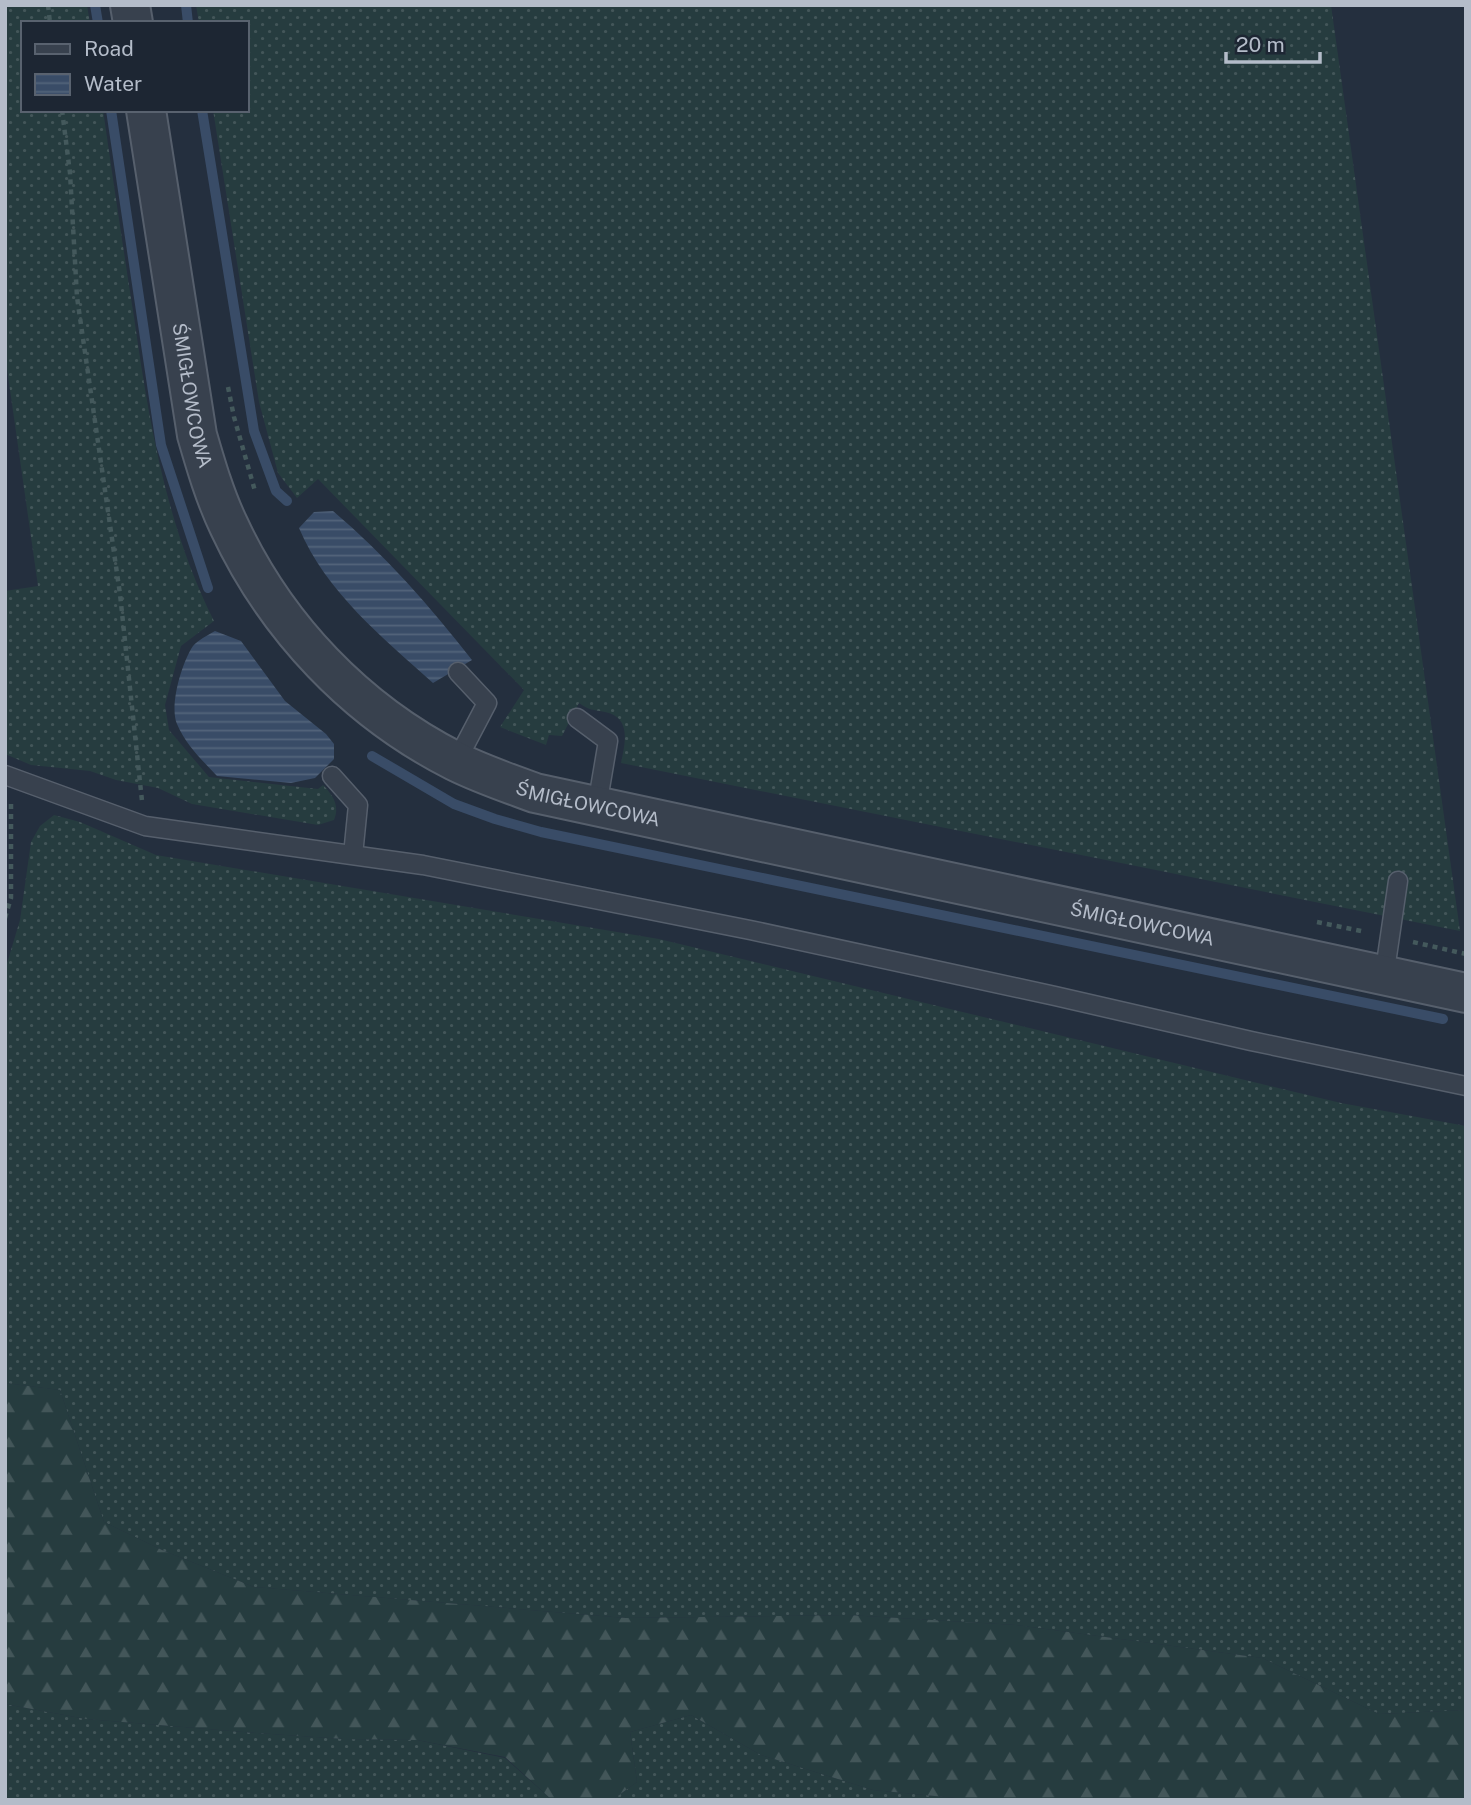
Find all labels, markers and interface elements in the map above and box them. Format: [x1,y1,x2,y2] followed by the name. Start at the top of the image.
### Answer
[21,21,248,112] legend
[1226,21,1320,65] scale bar
[1236,32,1285,57] text: 20 m
[84,36,134,61] text: Road
[84,71,142,96] text: Water
[169,321,217,470] street label: ŚMIGŁOWCOWA
[513,776,662,831] street label: ŚMIGŁOWCOWA
[1068,897,1217,950] street label: ŚMIGŁOWCOWA

